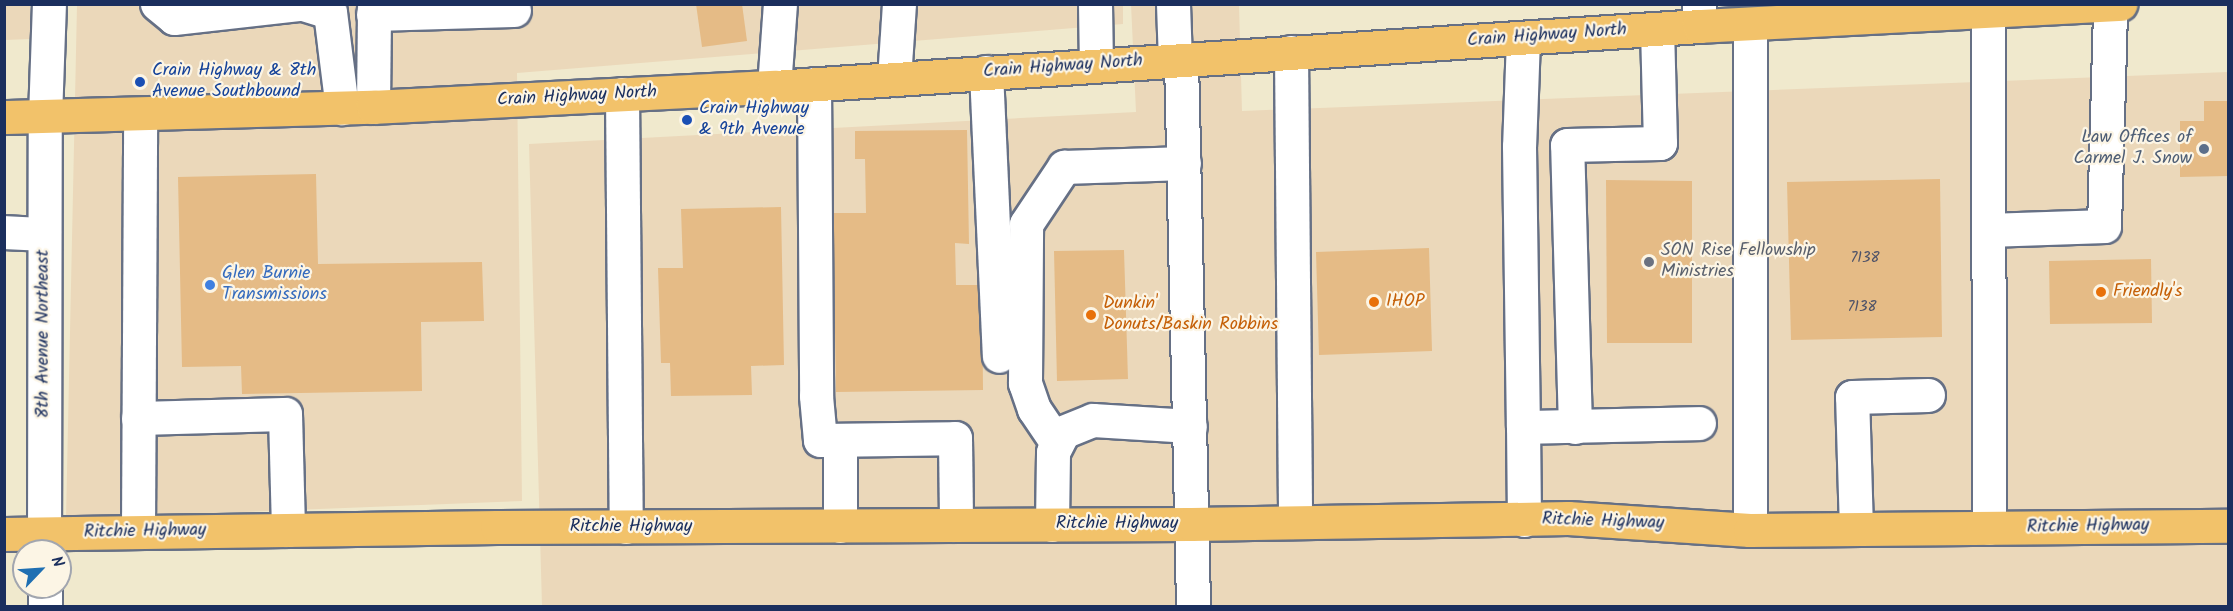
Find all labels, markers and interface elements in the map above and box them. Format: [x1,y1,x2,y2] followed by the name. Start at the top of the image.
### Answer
[1466,20,1628,52] street label: Crain Highway North
[982,51,1144,83] street label: Crain Highway North
[152,61,316,104] place label: Crain Highway & 8th Avenue Southbound
[133,75,147,89] marker: Crain Highway & 8th Avenue Southbound
[497,82,657,112] street label: Crain Highway North
[699,99,809,142] place label: Crain Highway & 9th Avenue
[680,113,694,127] marker: Crain Highway & 9th Avenue
[2073,128,2192,170] place label: Law Offices of Carmel J. Snow
[2197,142,2211,156] marker: Law Offices of Carmel J. Snow
[1661,241,1816,284] place label: SON Rise Fellowship Ministries
[33,250,55,418] street label: 8th Avenue Northeast
[1850,250,1880,268] house number: 7138
[1642,255,1656,269] marker: SON Rise Fellowship Ministries
[222,264,327,306] place label: Glen Burnie Transmissions
[203,278,217,292] marker: Glen Burnie Transmissions
[2113,281,2182,303] place label: Friendly's
[2094,285,2108,299] marker: Friendly's
[1386,291,1424,313] place label: IHOP
[1103,294,1278,336] place label: Dunkin' Donuts/Baskin Robbins
[1367,295,1381,309] marker: IHOP
[1847,299,1877,317] house number: 7138
[1084,308,1098,322] marker: Dunkin' Donuts/Baskin Robbins
[1541,509,1665,535] street label: Ritchie Highway
[1056,513,1178,535] street label: Ritchie Highway
[2027,515,2149,539] street label: Ritchie Highway
[570,516,692,538] street label: Ritchie Highway
[84,520,206,544] street label: Ritchie Highway
[12,539,72,599] north arrow
[43,552,70,572] text: N

